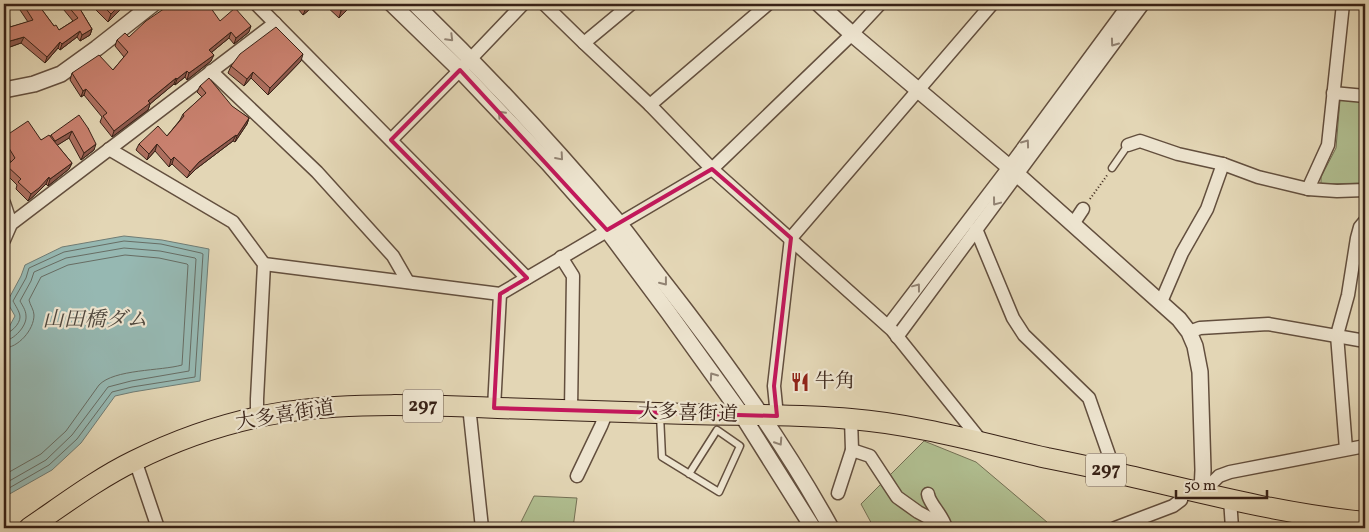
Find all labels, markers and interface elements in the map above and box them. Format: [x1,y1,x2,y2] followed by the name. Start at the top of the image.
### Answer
[444,32,453,41] one-way arrow
[1111,37,1119,46] one-way arrow
[498,110,507,119] one-way arrow
[1020,139,1029,149] one-way arrow
[554,151,563,160] one-way arrow
[993,196,1002,206] one-way arrow
[658,276,666,285] one-way arrow
[912,284,920,293] one-way arrow
[43,306,148,335] water label: 山田橋ダム
[815,368,855,396] place label: 牛角
[789,371,811,393] restaurant icon: 牛角
[710,372,719,382] one-way arrow
[403,390,443,422] road number: 297
[233,394,337,438] street label: 大多喜街道
[638,398,738,430] street label: 大多喜街道
[773,437,782,446] one-way arrow
[1086,454,1126,486] road number: 297
[1176,467,1268,499] scale bar
[1184,476,1216,497] text: 50 m

